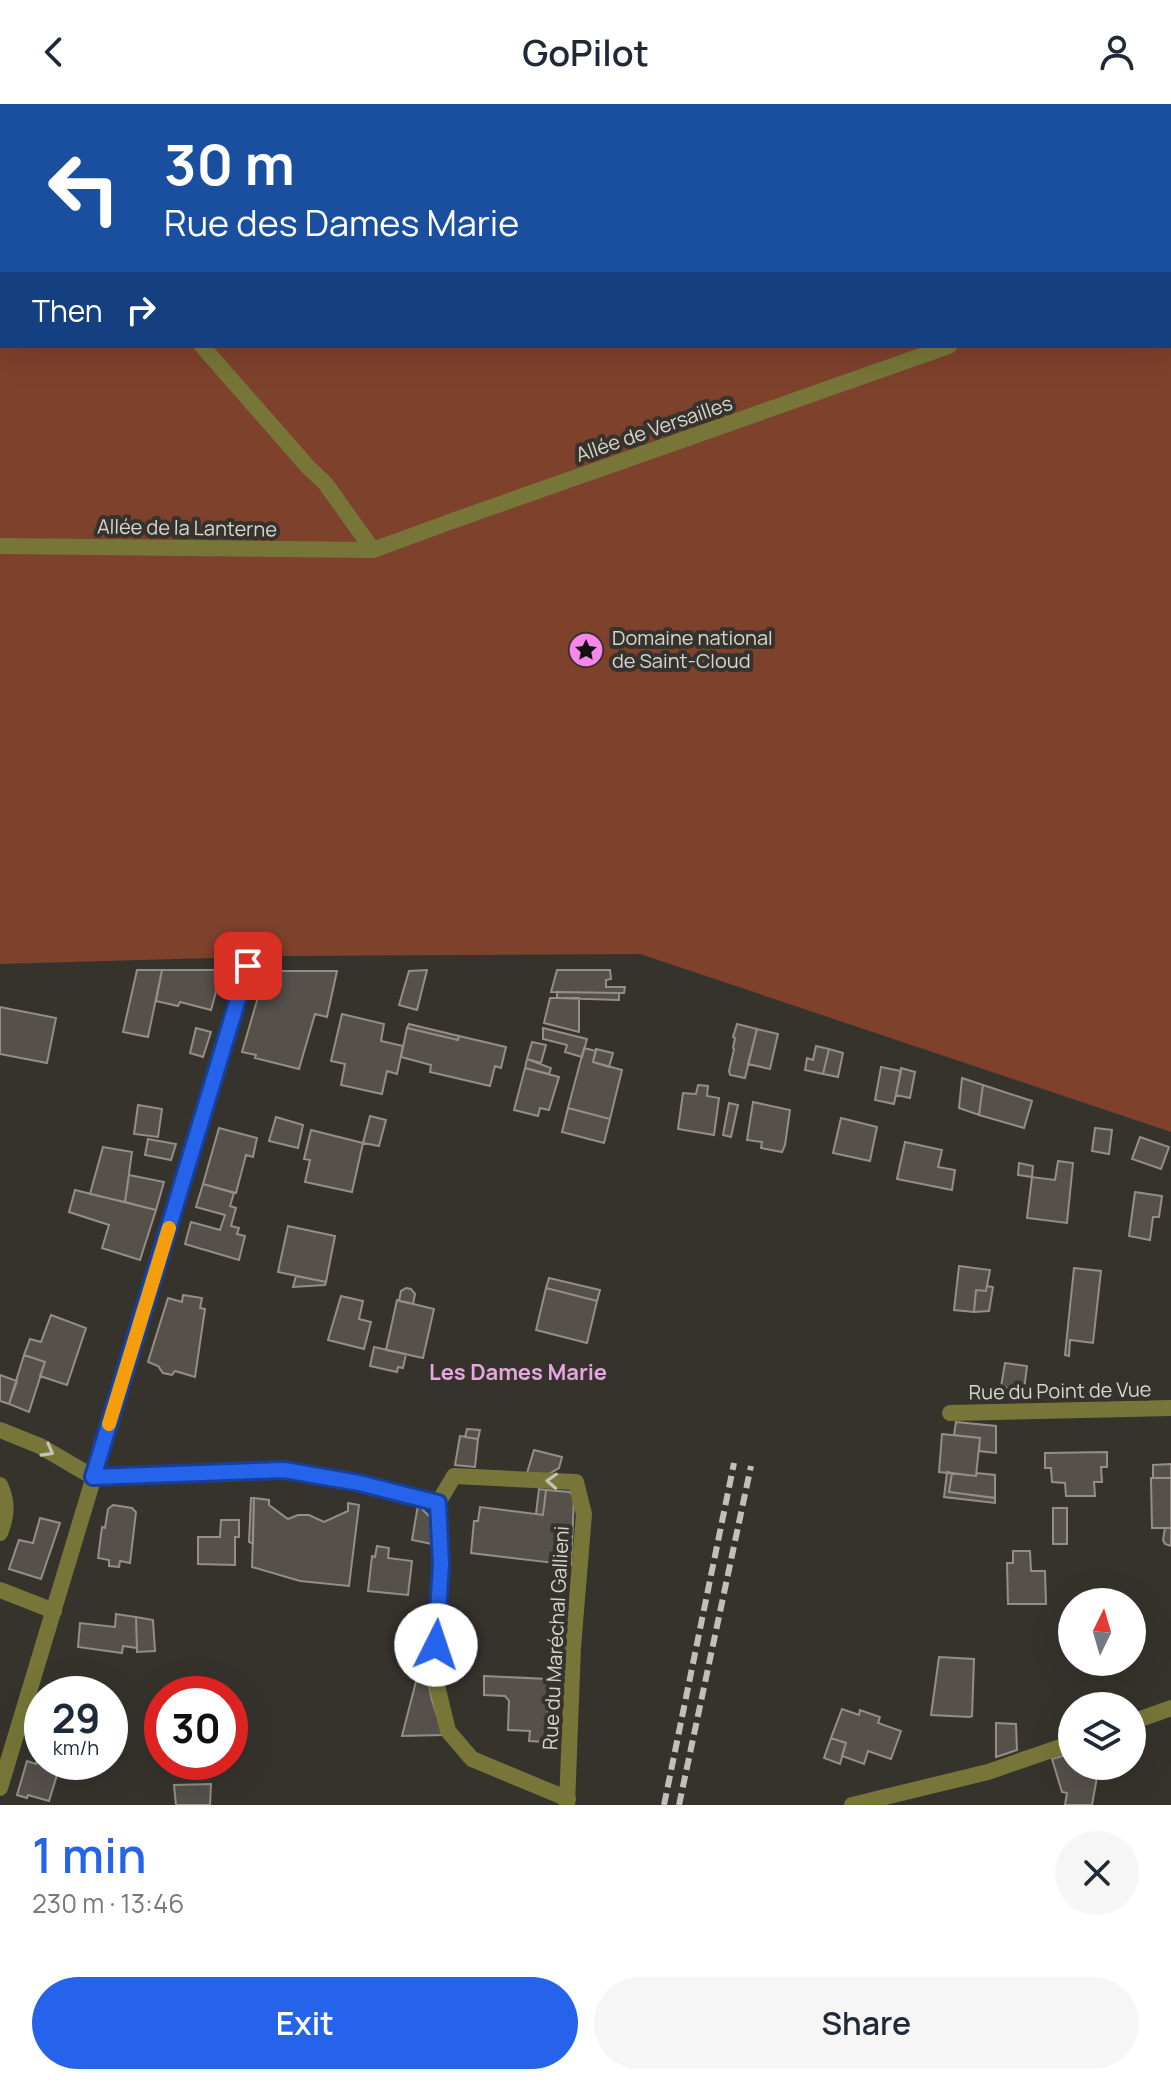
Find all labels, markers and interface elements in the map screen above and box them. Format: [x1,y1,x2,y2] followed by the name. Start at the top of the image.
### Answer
[522,28,649,77] text: GoPilot
[32,30,76,74] icon: back
[1095,30,1139,74] icon: person
[164,125,295,202] text: 30 m
[32,136,136,240] icon: left
[164,198,519,247] text: Rue des Dames Marie
[119,288,163,332] icon: right
[32,290,103,331] text: Then
[572,389,736,468] street label: Allée de Versailles
[97,512,277,543] street label: Allée de la Lanterne
[612,624,773,674] place label: Domaine national de Saint-Cloud
[567,631,605,669] place icon: Domaine national de Saint-Cloud
[214,932,282,1000] pin
[226,944,270,988] icon: arrive
[429,1357,607,1387] district label: Les Dames Marie
[968,1375,1152,1406] street label: Rue du Point de Vue
[39,1441,53,1457] one-way arrow
[545,1473,558,1490] one-way arrow
[536,1525,575,1751] street label: Rue du Maréchal Gallieni
[1058,1588,1146,1676] north arrow
[1058,1588,1146,1780] map controls
[394,1603,478,1687] position arrow
[144,1676,248,1780] speed limit sign: 30
[52,1690,100,1745] text: 29
[1058,1692,1146,1780] button: layers
[53,1734,99,1761] text: km/h
[32,1822,146,1887] text: 1 min
[1055,1831,1139,1915] button: close
[32,1885,184,1921] text: 230 m · 13:46
[32,1977,578,2069] button: Exit
[594,1977,1139,2069] button: Share

